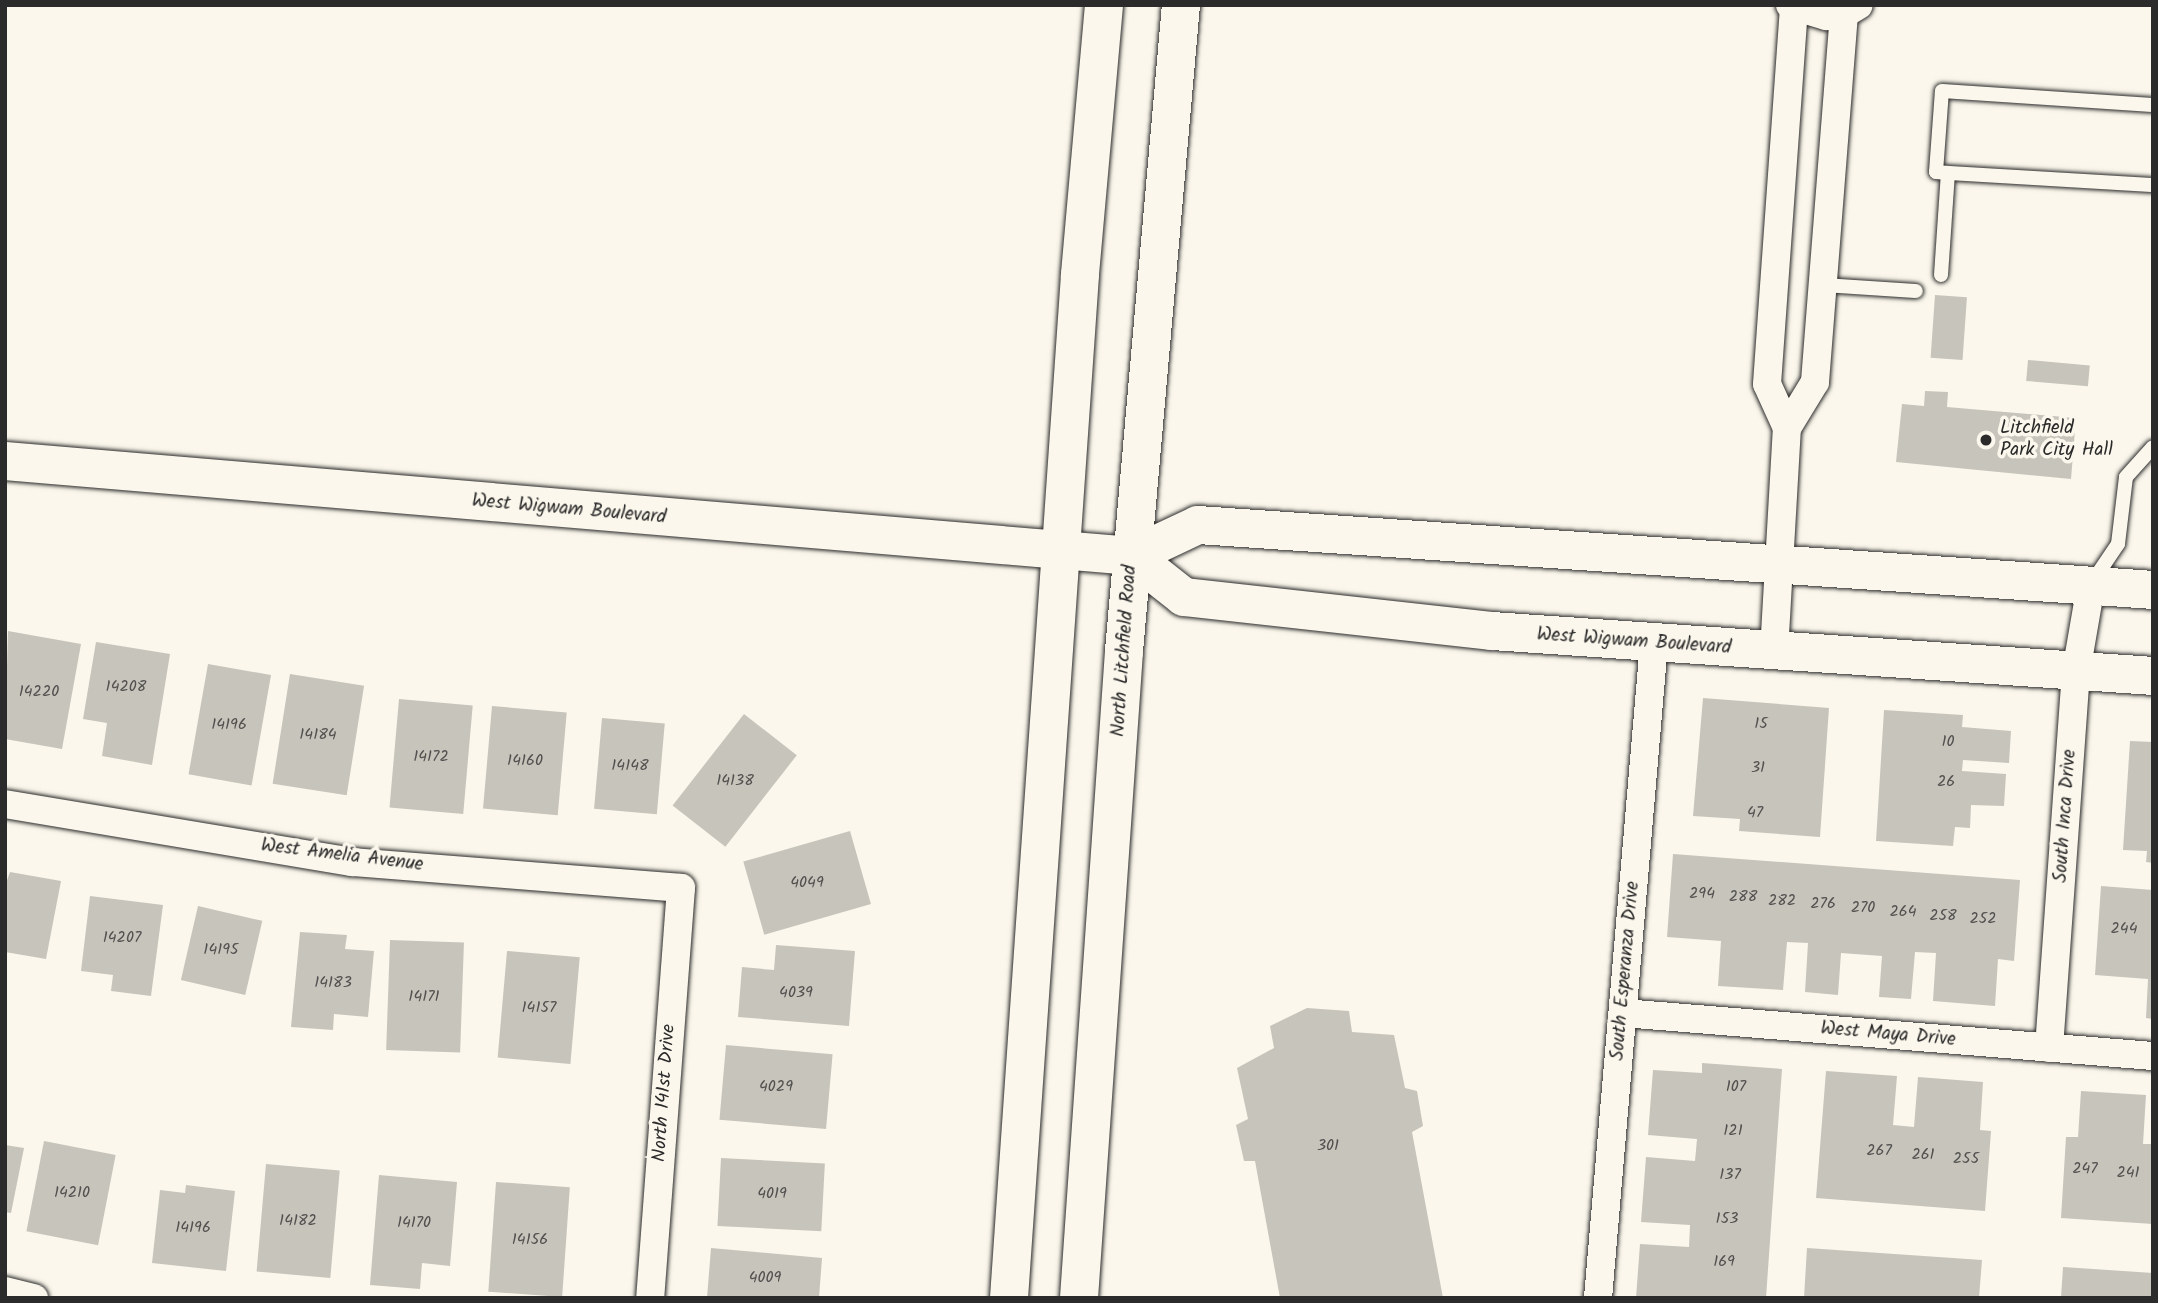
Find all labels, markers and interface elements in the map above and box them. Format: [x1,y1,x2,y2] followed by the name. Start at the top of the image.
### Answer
[2000,418,2113,462] place label: Litchfield Park City Hall
[1978,432,1994,448] marker: Litchfield Park City Hall
[471,490,667,530] street label: West Wigwam Boulevard
[1108,564,1142,738] street label: North Litchfield Road
[1536,624,1732,660] street label: West Wigwam Boulevard
[106,677,146,697] house number: 14208
[19,682,59,702] house number: 14220
[1754,714,1768,734] house number: 15
[211,715,247,735] house number: 14196
[299,725,337,745] house number: 14184
[1941,732,1955,752] house number: 10
[413,747,449,767] house number: 14172
[2050,749,2082,883] street label: South Inca Drive
[507,751,543,771] house number: 14160
[611,756,649,776] house number: 14148
[1751,758,1765,778] house number: 31
[716,771,754,791] house number: 14138
[1937,772,1955,792] house number: 26
[1747,803,1763,823] house number: 47
[260,835,424,877] street label: West Amelia Avenue
[790,873,824,893] house number: 4049
[1607,881,1645,1061] street label: South Esperanza Drive
[1689,884,1715,904] house number: 294
[1729,887,1757,907] house number: 288
[1768,891,1796,911] house number: 282
[1810,894,1836,914] house number: 276
[1851,898,1875,918] house number: 270
[1889,902,1917,922] house number: 264
[1929,906,1957,926] house number: 258
[1969,909,1997,929] house number: 252
[2111,919,2137,939] house number: 244
[103,928,141,948] house number: 14207
[203,940,239,960] house number: 14195
[314,973,352,993] house number: 14183
[779,983,813,1003] house number: 4039
[408,987,440,1007] house number: 14171
[522,998,556,1018] house number: 14157
[1820,1018,1956,1052] street label: West Maya Drive
[649,1023,681,1163] street label: North 141st Drive
[759,1077,793,1097] house number: 4029
[1726,1077,1746,1097] house number: 107
[1723,1121,1743,1141] house number: 121
[1317,1136,1339,1156] house number: 301
[1866,1141,1892,1161] house number: 267
[1911,1145,1935,1165] house number: 261
[1953,1149,1979,1169] house number: 255
[2072,1159,2098,1179] house number: 247
[2116,1163,2140,1183] house number: 241
[1719,1165,1741,1185] house number: 137
[54,1183,90,1203] house number: 14210
[757,1184,787,1204] house number: 4019
[1716,1209,1738,1229] house number: 153
[279,1211,317,1231] house number: 14182
[397,1213,431,1233] house number: 14170
[175,1218,211,1238] house number: 14196
[512,1230,548,1250] house number: 14156
[1713,1252,1735,1272] house number: 169
[749,1268,781,1288] house number: 4009

